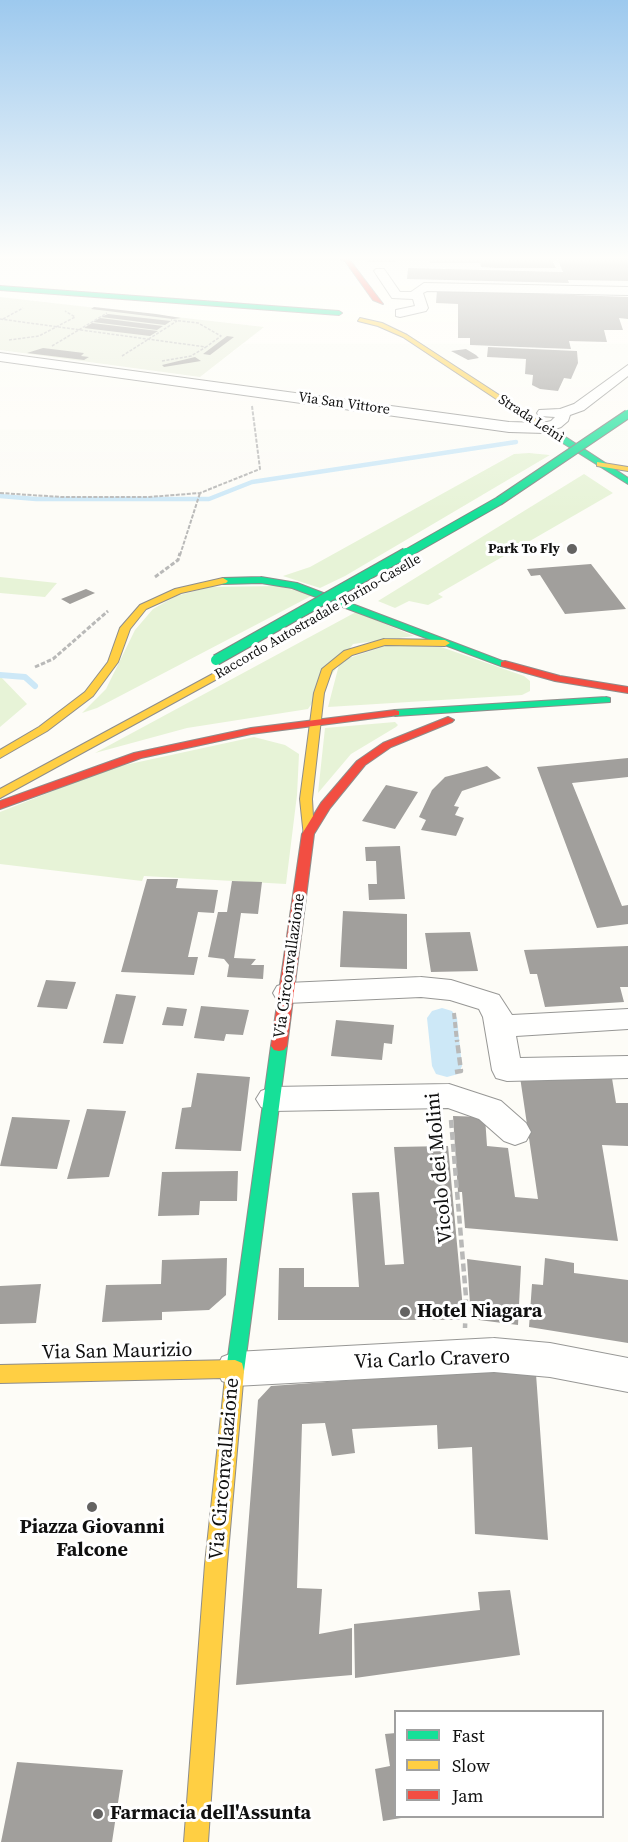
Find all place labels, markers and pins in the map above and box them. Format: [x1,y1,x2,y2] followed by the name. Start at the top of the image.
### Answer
[488,541,560,557] place label: Park To Fly
[565,542,579,556] marker: Park To Fly
[417,1300,542,1324] place label: Hotel Niagara
[398,1305,412,1319] marker: Hotel Niagara
[85,1500,99,1514] marker: Piazza Giovanni Falcone
[19,1516,165,1563] place label: Piazza Giovanni Falcone
[110,1802,311,1826] place label: Farmacia dell'Assunta
[91,1807,105,1821] marker: Farmacia dell'Assunta

